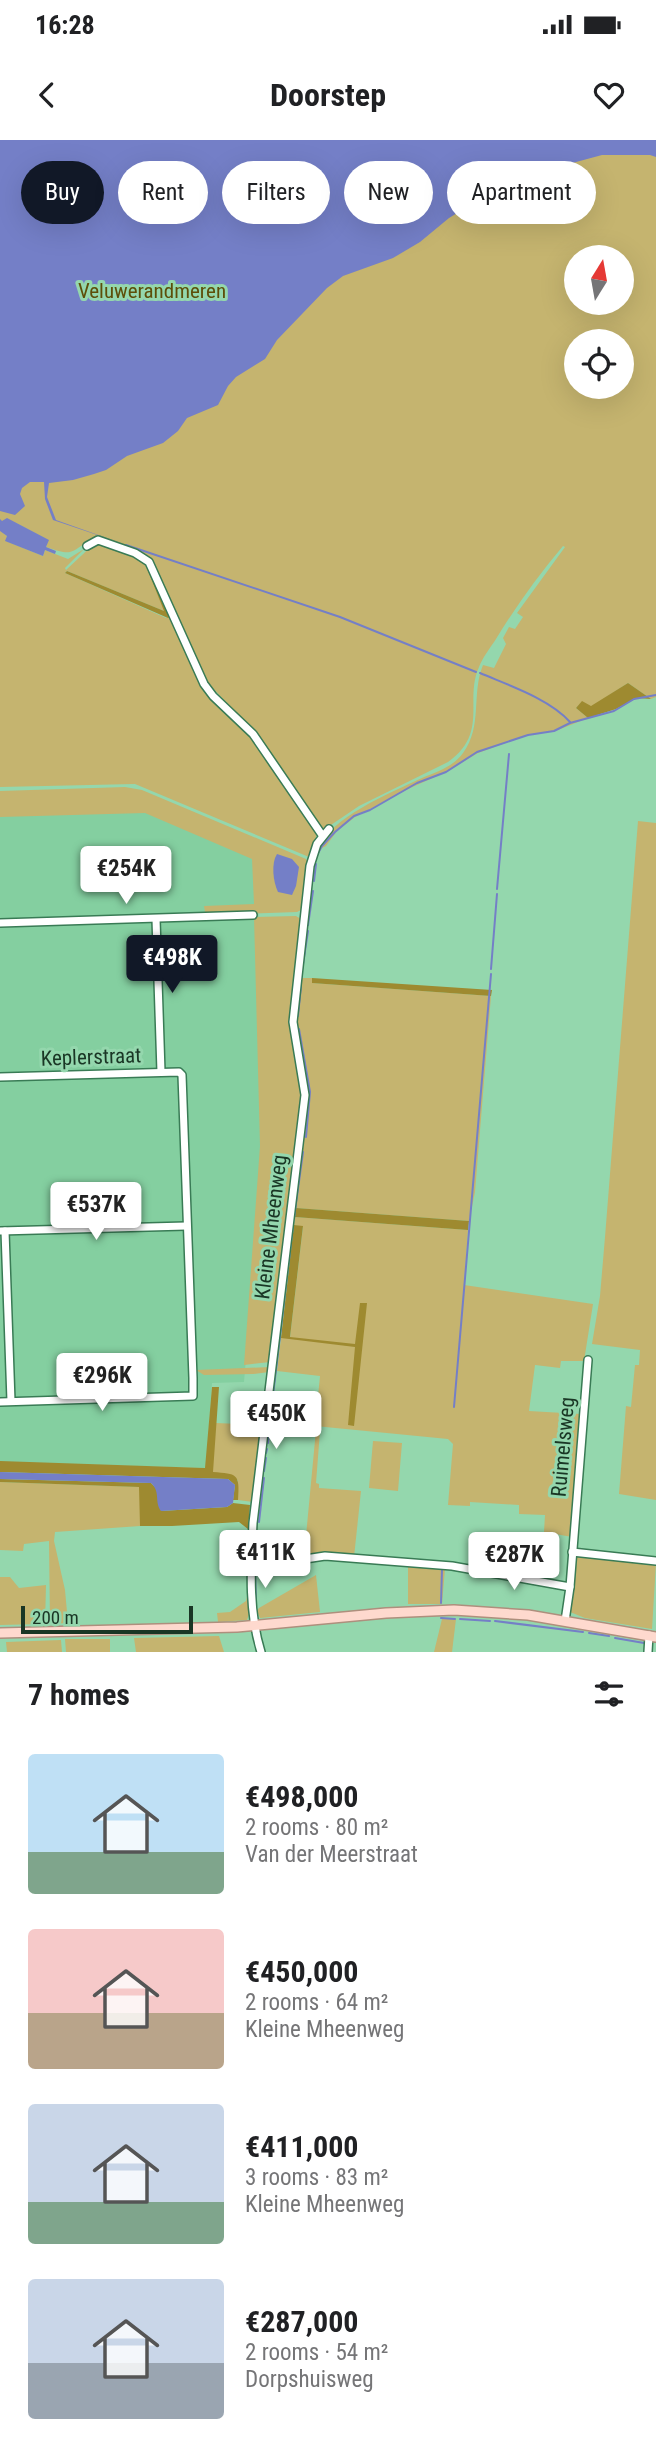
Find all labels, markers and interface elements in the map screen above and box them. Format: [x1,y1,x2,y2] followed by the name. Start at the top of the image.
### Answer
[35,10,95,40] text: 16:28
[28,76,66,114] icon: back
[270,76,386,114] text: Doorstep
[590,76,628,114] icon: heart
[21,161,104,224] chip: Buy
[118,161,208,224] chip: Rent
[222,161,330,224] chip: Filters
[344,161,433,224] chip: New
[447,161,596,224] chip: Apartment
[564,245,634,315] north arrow
[564,245,634,399] map controls
[78,279,226,303] park label: Veluwerandmeren
[564,329,634,399] button: locate
[77,846,175,906] pin: €254K
[96,855,156,882] text: €254K
[123,936,221,995] pin: €498K
[142,944,202,971] text: €498K
[40,1043,142,1071] street label: Keplerstraat
[250,1153,292,1301] street label: Kleine Mheenweg
[47,1182,145,1242] pin: €537K
[66,1191,126,1218] text: €537K
[53,1354,151,1413] pin: €296K
[72,1362,132,1389] text: €296K
[227,1392,325,1451] pin: €450K
[547,1396,579,1498] street label: Ruimelsweg
[246,1400,306,1427] text: €450K
[216,1530,314,1590] pin: €411K
[465,1532,563,1592] pin: €287K
[235,1539,295,1566] text: €411K
[484,1541,544,1568] text: €287K
[21,1603,192,1635] scale bar
[32,1606,79,1629] text: 200 m
[590,1675,628,1713] icon: filters
[28,1677,130,1712] text: 7 homes
[245,1779,358,1814] text: €498,000
[84,1782,168,1866] icon: home
[245,1814,388,1841] text: 2 rooms · 80 m²
[245,1841,418,1868] text: Van der Meerstraat
[245,1954,358,1989] text: €450,000
[84,1957,168,2041] icon: home
[245,1989,388,2016] text: 2 rooms · 64 m²
[245,2016,404,2043] text: Kleine Mheenweg
[245,2129,358,2164] text: €411,000
[84,2132,168,2216] icon: home
[245,2164,388,2191] text: 3 rooms · 83 m²
[245,2191,404,2218] text: Kleine Mheenweg
[245,2304,358,2339] text: €287,000
[84,2307,168,2391] icon: home
[245,2339,388,2366] text: 2 rooms · 54 m²
[245,2366,374,2393] text: Dorpshuisweg

